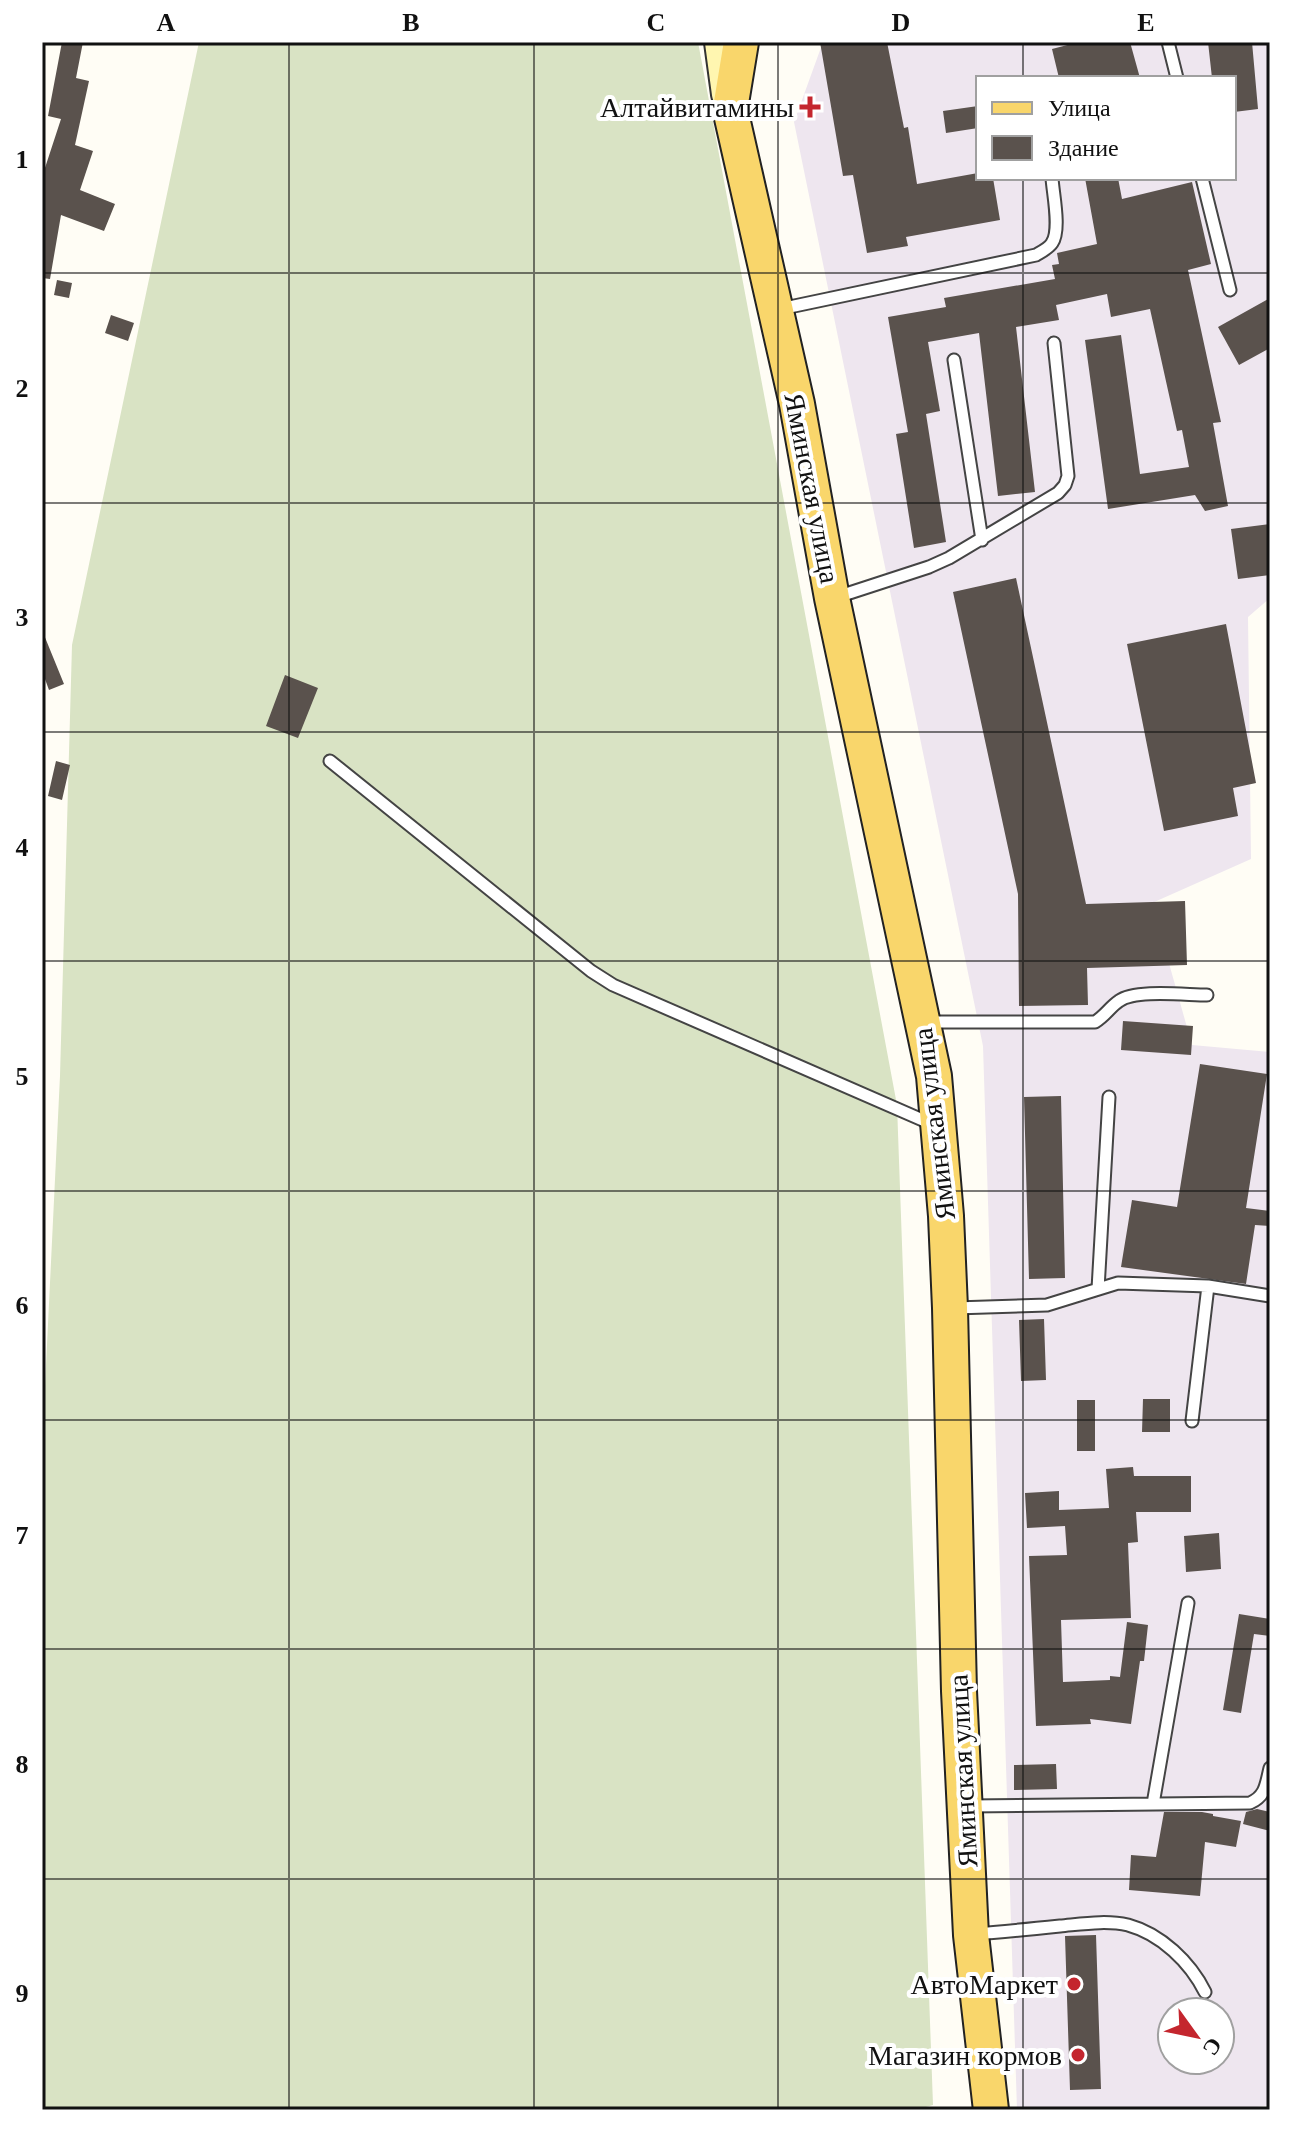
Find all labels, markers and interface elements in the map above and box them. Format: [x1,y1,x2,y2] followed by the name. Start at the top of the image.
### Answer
[157,8,176,37] text: A
[402,8,420,37] text: B
[647,8,665,37] text: C
[892,8,910,37] text: D
[1137,8,1155,37] text: E
[976,76,1236,180] legend
[600,92,794,123] place label: Алтайвитамины
[1048,95,1111,121] text: Улица
[801,98,819,116] marker: Алтайвитамины
[1048,135,1119,161] text: Здание
[16,145,29,174] text: 1
[16,374,29,403] text: 2
[778,390,846,586] street label: Яминская улица
[16,603,29,632] text: 3
[16,833,29,862] text: 4
[907,1026,961,1222] street label: Яминская улица
[16,1062,29,1091] text: 5
[16,1291,29,1320] text: 6
[16,1521,29,1550] text: 7
[942,1673,984,1868] street label: Яминская улица
[16,1750,29,1779] text: 8
[910,1969,1058,2000] place label: АвтоМаркет
[1065,1975,1083,1993] marker: АвтоМаркет
[16,1979,29,2008] text: 9
[1156,1996,1236,2076] north arrow
[1198,2033,1227,2060] text: С
[868,2040,1062,2071] place label: Магазин кормов
[1069,2046,1087,2064] marker: Магазин кормов

